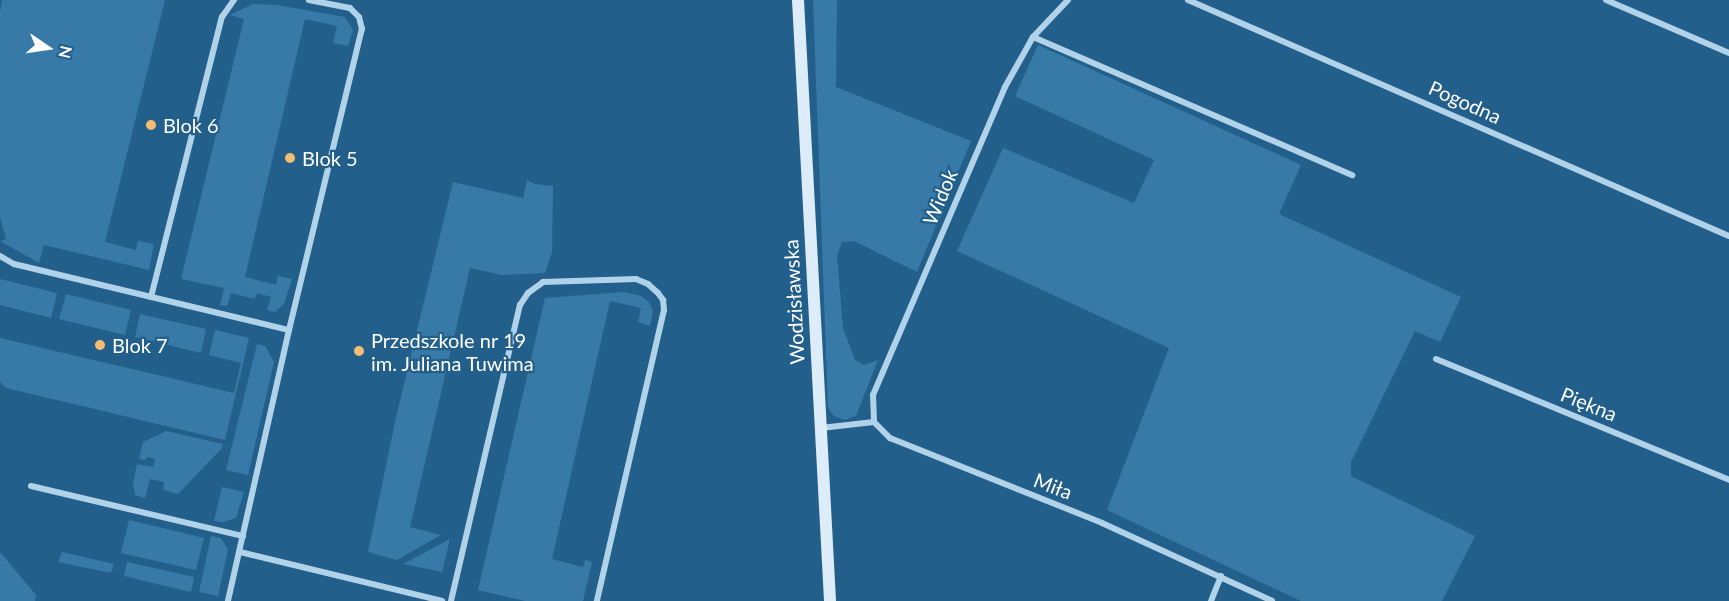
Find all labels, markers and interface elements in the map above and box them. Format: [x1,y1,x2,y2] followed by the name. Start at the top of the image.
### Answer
[18,18,78,78] north arrow
[55,44,77,60] text: N
[1425,75,1505,129] street label: Pogodna
[163,113,219,137] place label: Blok 6
[144,118,158,132] marker: Blok 6
[302,146,358,170] place label: Blok 5
[283,151,297,165] marker: Blok 5
[918,166,962,228] street label: Widok
[779,239,809,365] street label: Wodzisławska
[371,328,535,375] place label: Przedszkole nr 19 im. Juliana Tuwima
[112,333,168,357] place label: Blok 7
[93,338,107,352] marker: Blok 7
[352,344,366,358] marker: Przedszkole nr 19 im. Juliana Tuwima
[1557,382,1621,426] street label: Piękna
[1030,468,1076,504] street label: Miła

